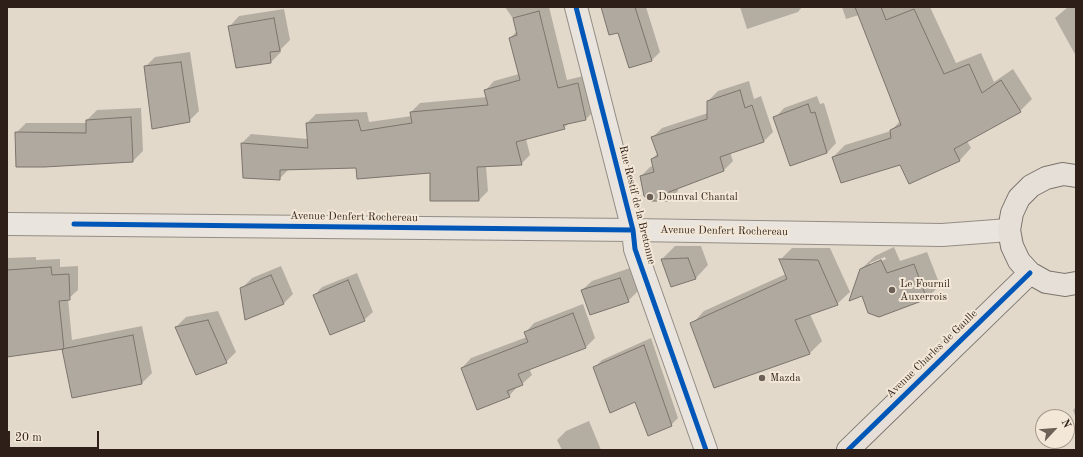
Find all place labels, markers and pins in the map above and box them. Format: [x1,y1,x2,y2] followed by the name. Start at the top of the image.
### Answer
[658,190,738,204] place label: Dounval Chantal
[645,192,655,202] marker: Dounval Chantal
[900,277,950,303] place label: Le Fournil Auxerrois
[887,285,897,295] marker: Le Fournil Auxerrois
[770,371,801,385] place label: Mazda
[757,373,767,383] marker: Mazda

